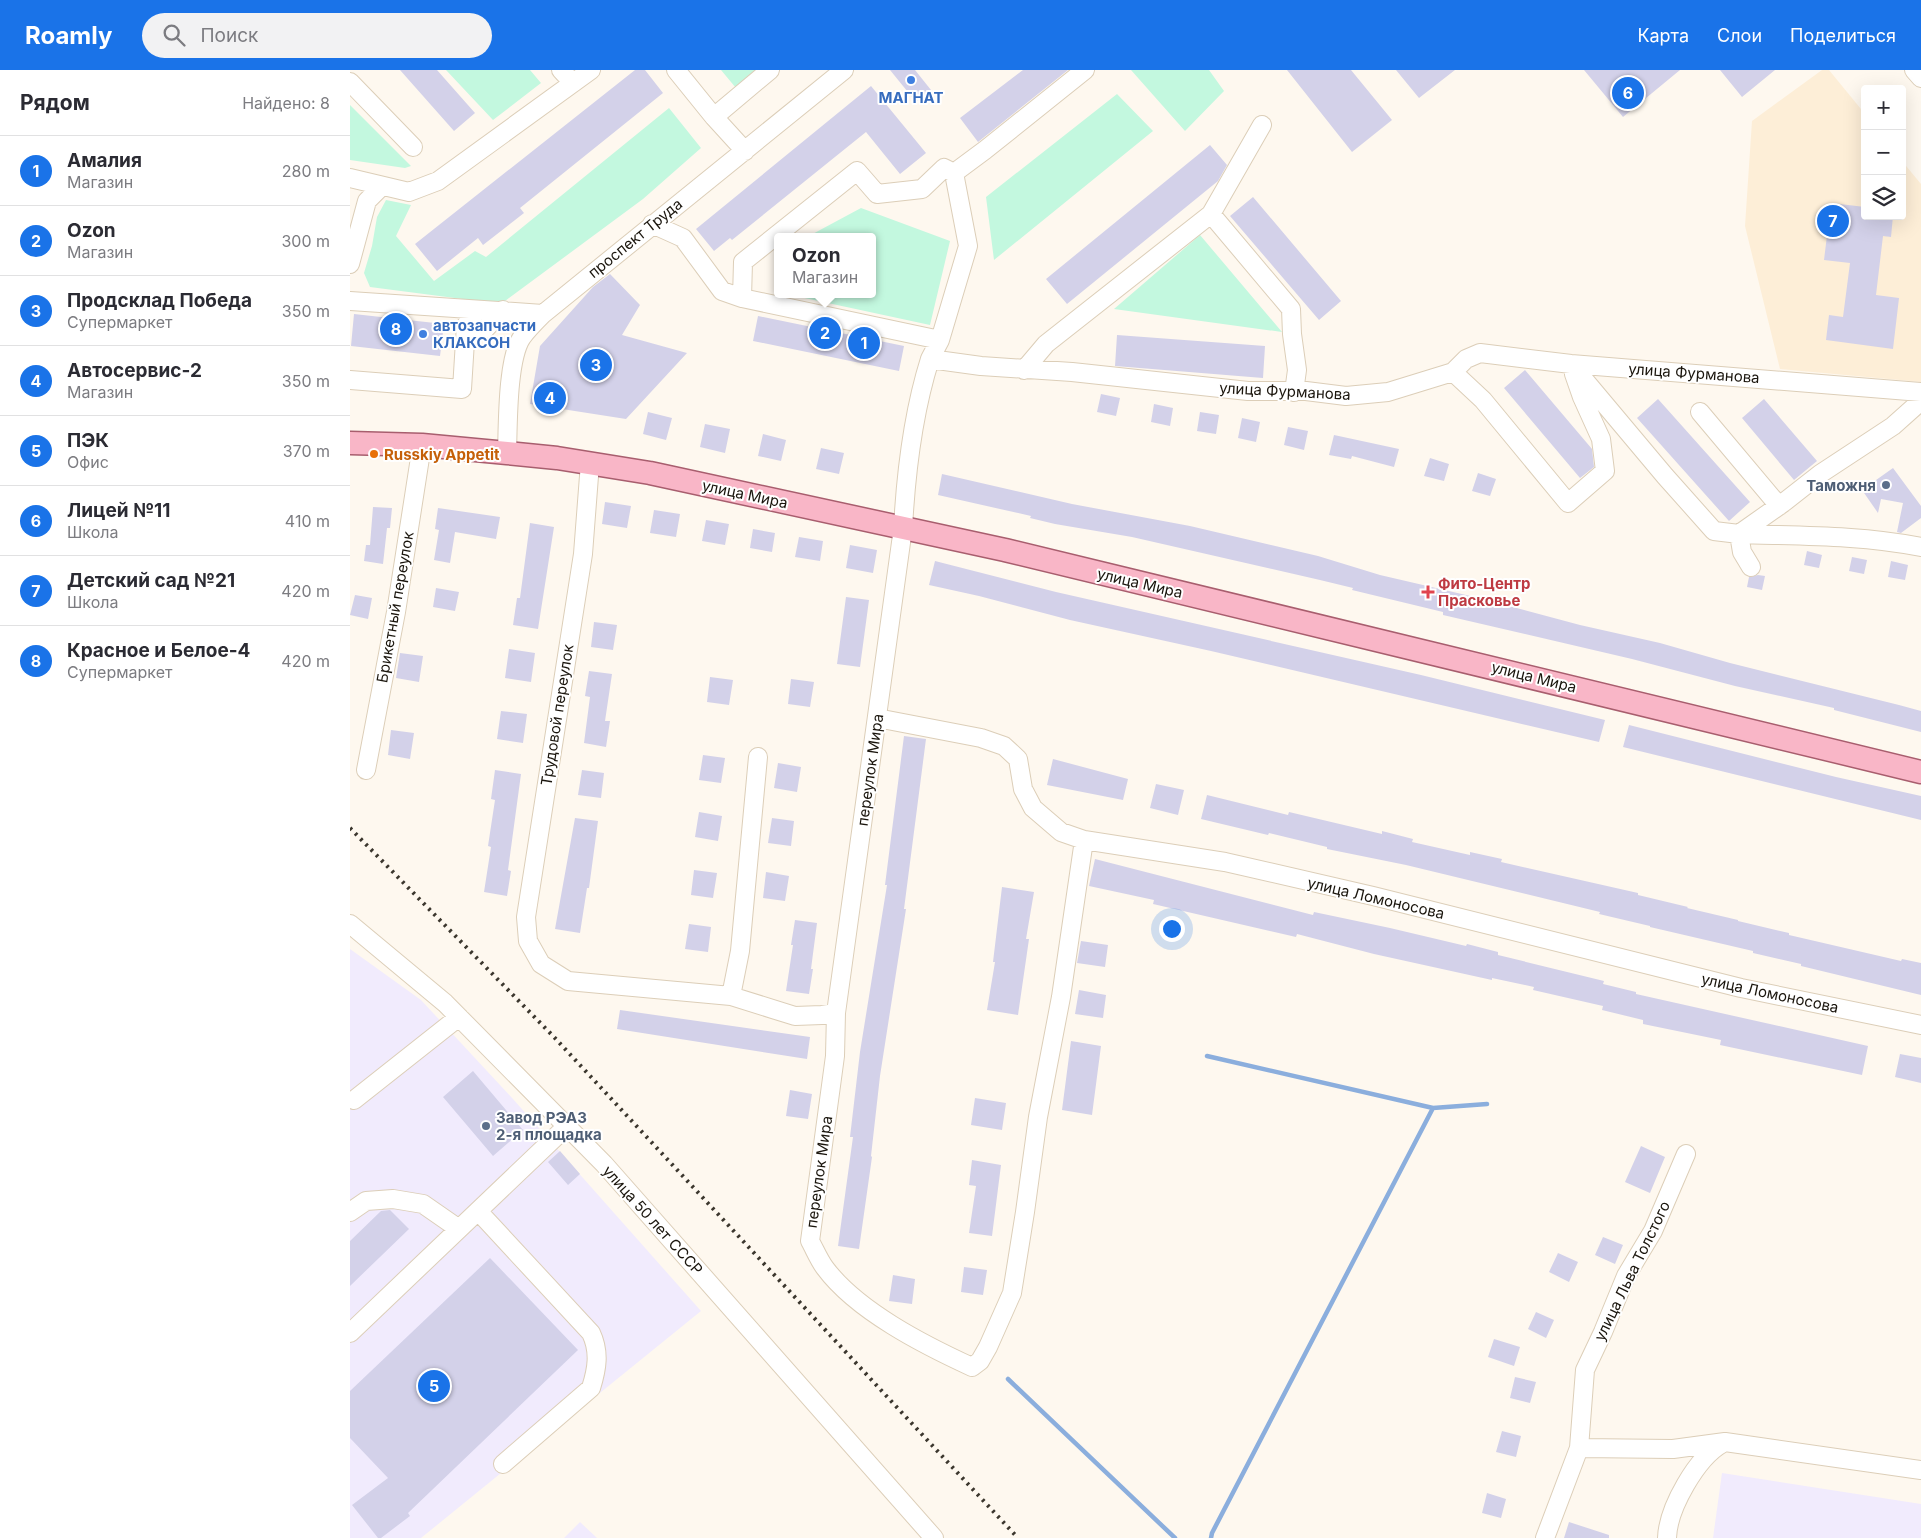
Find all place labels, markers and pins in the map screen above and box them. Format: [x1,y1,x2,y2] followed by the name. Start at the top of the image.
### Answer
[905,74,917,86] marker: МАГНАТ
[1612,74,1644,112] pin: 6
[879,88,944,107] place label: МАГНАТ
[1817,202,1849,240] pin: 7
[380,310,412,348] pin: 8
[809,314,841,352] pin: 2
[433,316,536,352] place label: автозапчасти КЛАКСОН
[848,324,880,362] pin: 1
[417,328,429,340] marker: автозапчасти КЛАКСОН
[580,346,612,384] pin: 3
[534,379,566,417] pin: 4
[384,445,500,464] place label: Russkiy Appetit
[368,448,380,460] marker: Russkiy Appetit
[1806,476,1876,495] place label: Таможня
[1880,479,1892,491] marker: Таможня
[1438,574,1530,610] place label: Фито-Центр Прасковье
[1422,586,1434,598] marker: Фито-Центр Прасковье
[496,1108,602,1144] place label: Завод РЭАЗ 2-я площадка
[480,1120,492,1132] marker: Завод РЭАЗ 2-я площадка
[418,1367,450,1405] pin: 5

